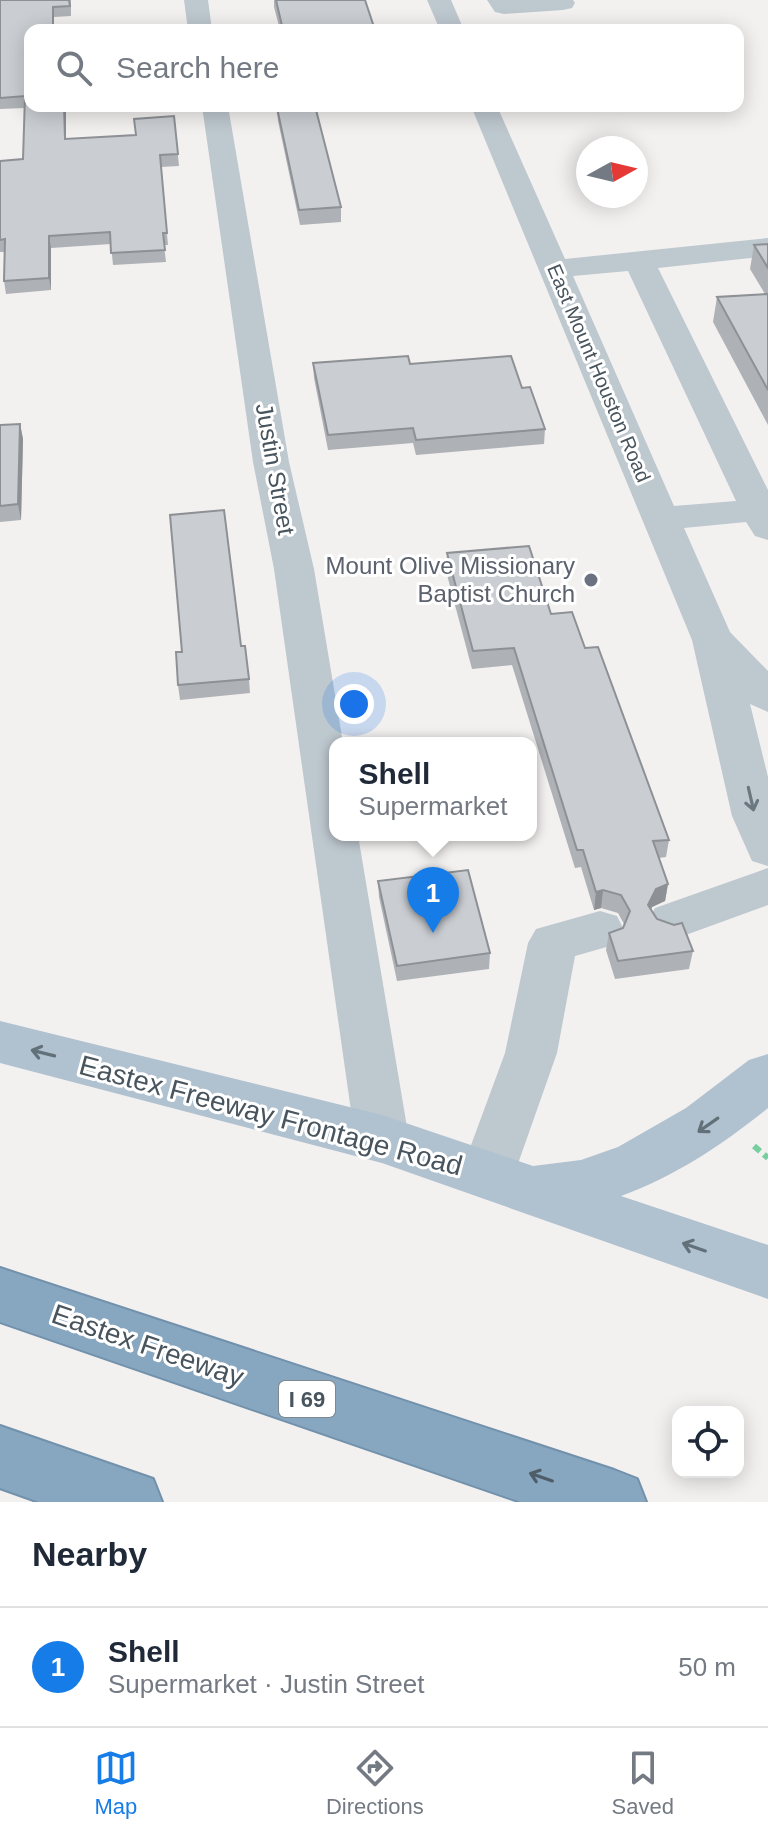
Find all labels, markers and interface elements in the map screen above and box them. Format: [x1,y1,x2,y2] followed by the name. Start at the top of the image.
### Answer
[24,24,744,112] search box
[52,46,96,90] icon: search
[116,51,279,84] text: Search here
[576,136,648,208] north arrow
[543,261,655,485] street label: East Mount Houston Road
[251,401,300,537] street label: Justin Street
[326,552,575,607] place label: Mount Olive Missionary Baptist Church
[582,571,600,589] marker: Mount Olive Missionary Baptist Church
[334,684,374,724] your location
[329,737,537,841] popup
[359,757,430,790] text: Shell
[744,786,759,812] one-way arrow
[359,791,507,821] text: Supermarket
[407,867,459,933] pin: 1
[31,1044,57,1059] one-way arrow
[76,1049,466,1182] street label: Eastex Freeway Frontage Road
[697,1117,719,1134] one-way arrow
[682,1238,707,1253] one-way arrow
[48,1298,248,1393] street label: Eastex Freeway
[279,1381,335,1417] road number: I 69
[672,1406,744,1478] map controls
[672,1406,744,1478] button: locate
[528,1469,553,1484] one-way arrow
[32,1535,147,1573] text: Nearby
[108,1635,180,1668] text: Shell
[51,1652,65,1682] text: 1
[678,1652,736,1682] text: 50 m
[108,1669,424,1699] text: Supermarket · Justin Street
[94,1746,138,1820] tab: Map
[326,1746,424,1820] tab: Directions
[612,1746,674,1820] tab: Saved

